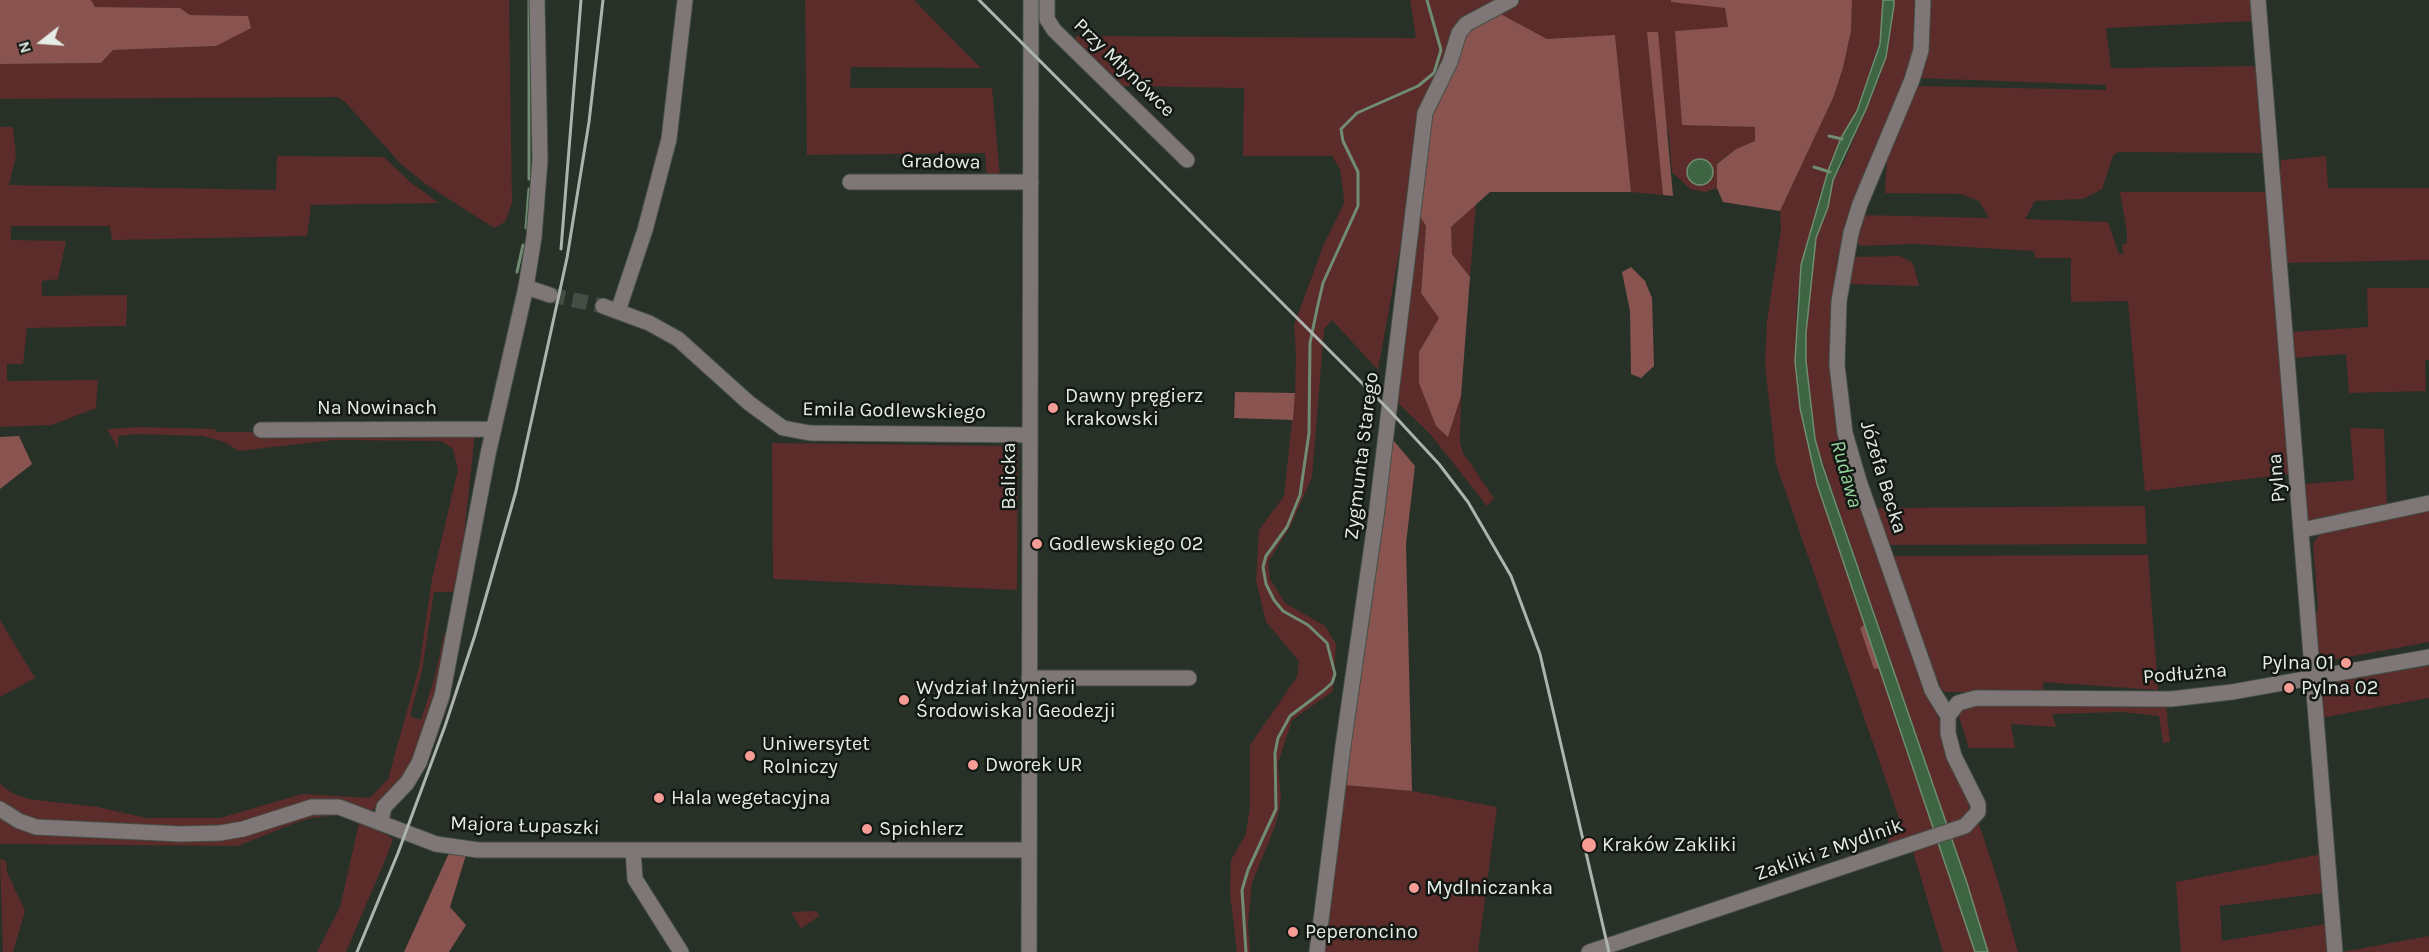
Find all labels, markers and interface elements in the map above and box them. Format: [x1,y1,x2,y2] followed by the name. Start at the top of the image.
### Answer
[12,12,72,72] north arrow
[1068,14,1180,122] street label: Przy Młynówce
[14,39,35,56] text: N
[901,149,981,175] street label: Gradowa
[1340,371,1384,541] street label: Zygmunta Starego
[1065,384,1203,431] place label: Dawny pręgierz krakowski
[317,396,437,420] street label: Na Nowinach
[802,397,986,425] street label: Emila Godlewskiego
[1046,401,1060,415] marker: Dawny pręgierz krakowski
[1854,418,1912,536] street label: Józefa Becka
[1824,437,1868,511] water label: Rudawa
[997,442,1021,510] street label: Balicka
[2263,453,2291,503] street label: Pylna
[1049,532,1203,556] place label: Godlewskiego 02
[1030,537,1044,551] marker: Godlewskiego 02
[2262,651,2334,675] place label: Pylna 01
[2339,656,2353,670] marker: Pylna 01
[2142,658,2228,690] street label: Podłużna
[916,676,1116,723] place label: Wydział Inżynierii Środowiska i Geodezji
[2301,676,2378,700] place label: Pylna 02
[2282,681,2296,695] marker: Pylna 02
[897,693,911,707] marker: Wydział Inżynierii Środowiska i Geodezji
[762,732,870,779] place label: Uniwersytet Rolniczy
[743,749,757,763] marker: Uniwersytet Rolniczy
[985,753,1082,777] place label: Dworek UR
[966,758,980,772] marker: Dworek UR
[671,786,831,810] place label: Hala wegetacyjna
[652,791,666,805] marker: Hala wegetacyjna
[450,811,600,841] street label: Majora Łupaszki
[1752,813,1906,887] street label: Zakliki z Mydlnik
[879,817,964,841] place label: Spichlerz
[860,822,874,836] marker: Spichlerz
[1602,833,1737,857] place label: Kraków Zakliki
[1580,836,1598,854] marker: Kraków Zakliki
[1426,876,1553,900] place label: Mydlniczanka
[1407,881,1421,895] marker: Mydlniczanka
[1305,920,1418,944] place label: Peperoncino
[1286,925,1300,939] marker: Peperoncino

